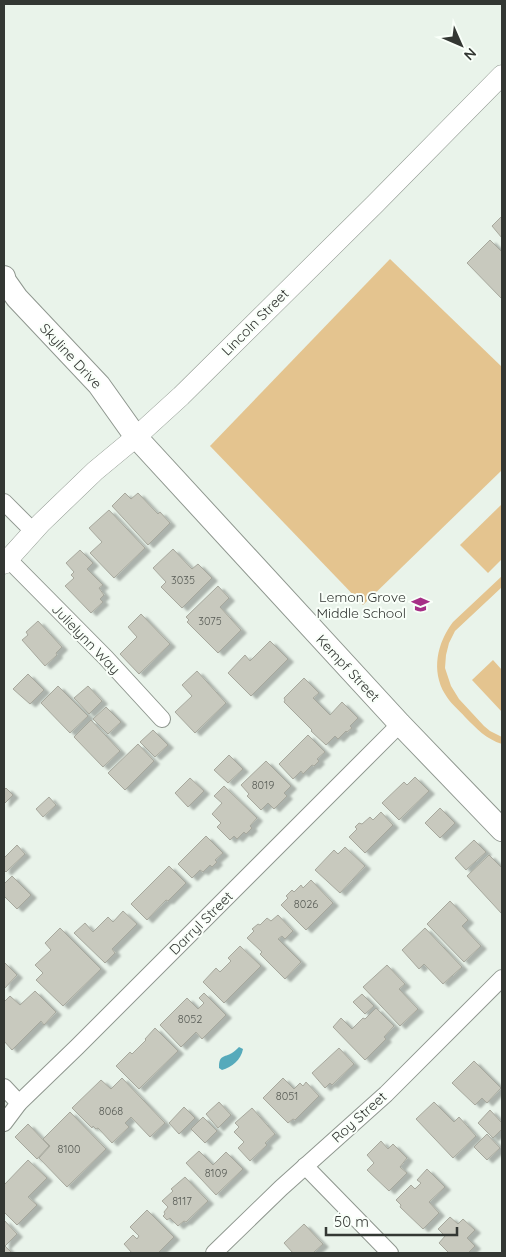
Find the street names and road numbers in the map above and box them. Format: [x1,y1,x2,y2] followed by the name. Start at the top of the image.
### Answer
[218,284,293,359] street label: Lincoln Street
[36,319,106,393] street label: Skyline Drive
[48,600,124,678] street label: Julielynn Way
[312,631,384,706] street label: Kempf Street
[165,887,237,959] street label: Darryl Street
[328,1087,390,1146] street label: Roy Street

